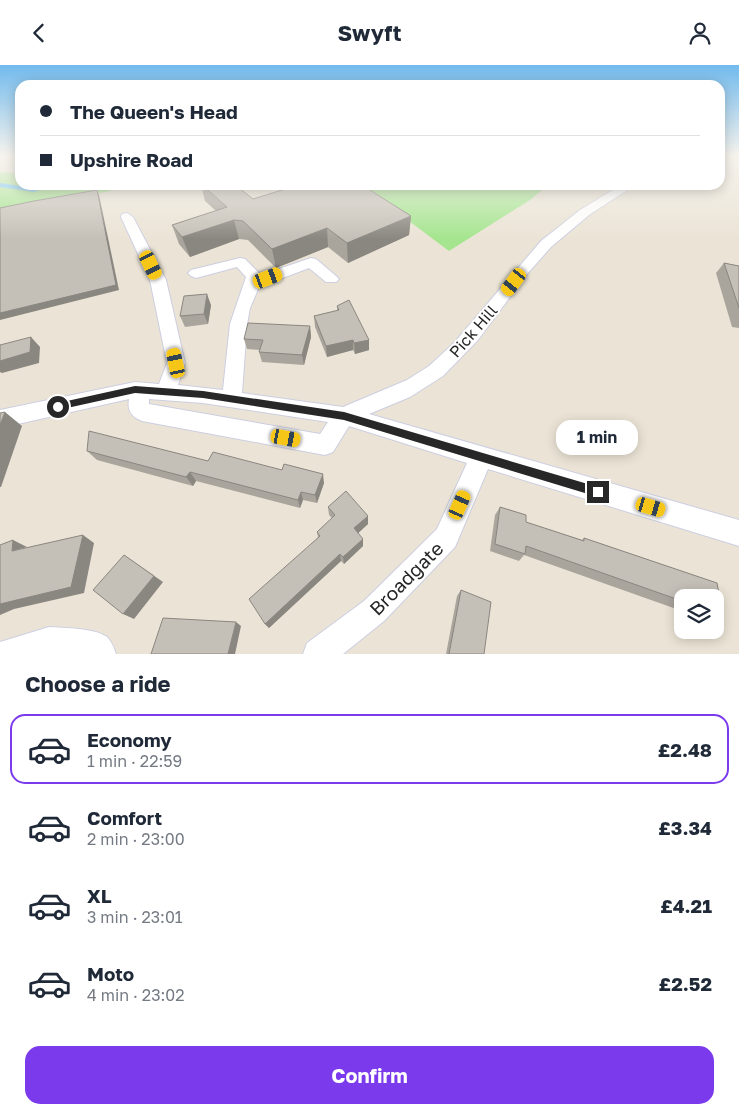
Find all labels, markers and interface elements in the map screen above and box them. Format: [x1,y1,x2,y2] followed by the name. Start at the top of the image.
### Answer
[25,19,53,47] icon: back
[338,19,401,46] text: Swyft
[686,19,714,47] icon: person
[70,100,238,123] text: The Queen's Head
[70,148,193,171] text: Upshire Road
[137,248,164,282] car
[251,266,284,290] car
[498,266,529,298] car
[445,301,501,361] street label: Pick Hill
[165,347,186,379] car
[47,396,69,418] route start
[557,419,639,455] callout: 1 min
[577,427,617,447] text: 1 min
[269,428,302,448] car
[587,481,609,503] route end
[447,488,472,522] car
[634,496,667,518] car
[364,536,448,620] street label: Broadgate
[674,589,724,639] map controls
[674,589,724,639] button: layers
[25,670,171,697] text: Choose a ride
[27,727,72,772] icon: car
[87,728,172,751] text: Economy
[658,738,712,761] text: £2.48
[87,751,182,771] text: 1 min · 22:59
[27,805,72,850] icon: car
[87,806,162,829] text: Comfort
[658,816,712,839] text: £3.34
[87,829,185,849] text: 2 min · 23:00
[27,883,72,928] icon: car
[87,884,112,907] text: XL
[660,894,712,917] text: £4.21
[87,907,183,927] text: 3 min · 23:01
[27,961,72,1006] icon: car
[87,962,134,985] text: Moto
[659,972,712,995] text: £2.52
[87,985,185,1005] text: 4 min · 23:02
[25,1046,714,1104] button: Confirm

